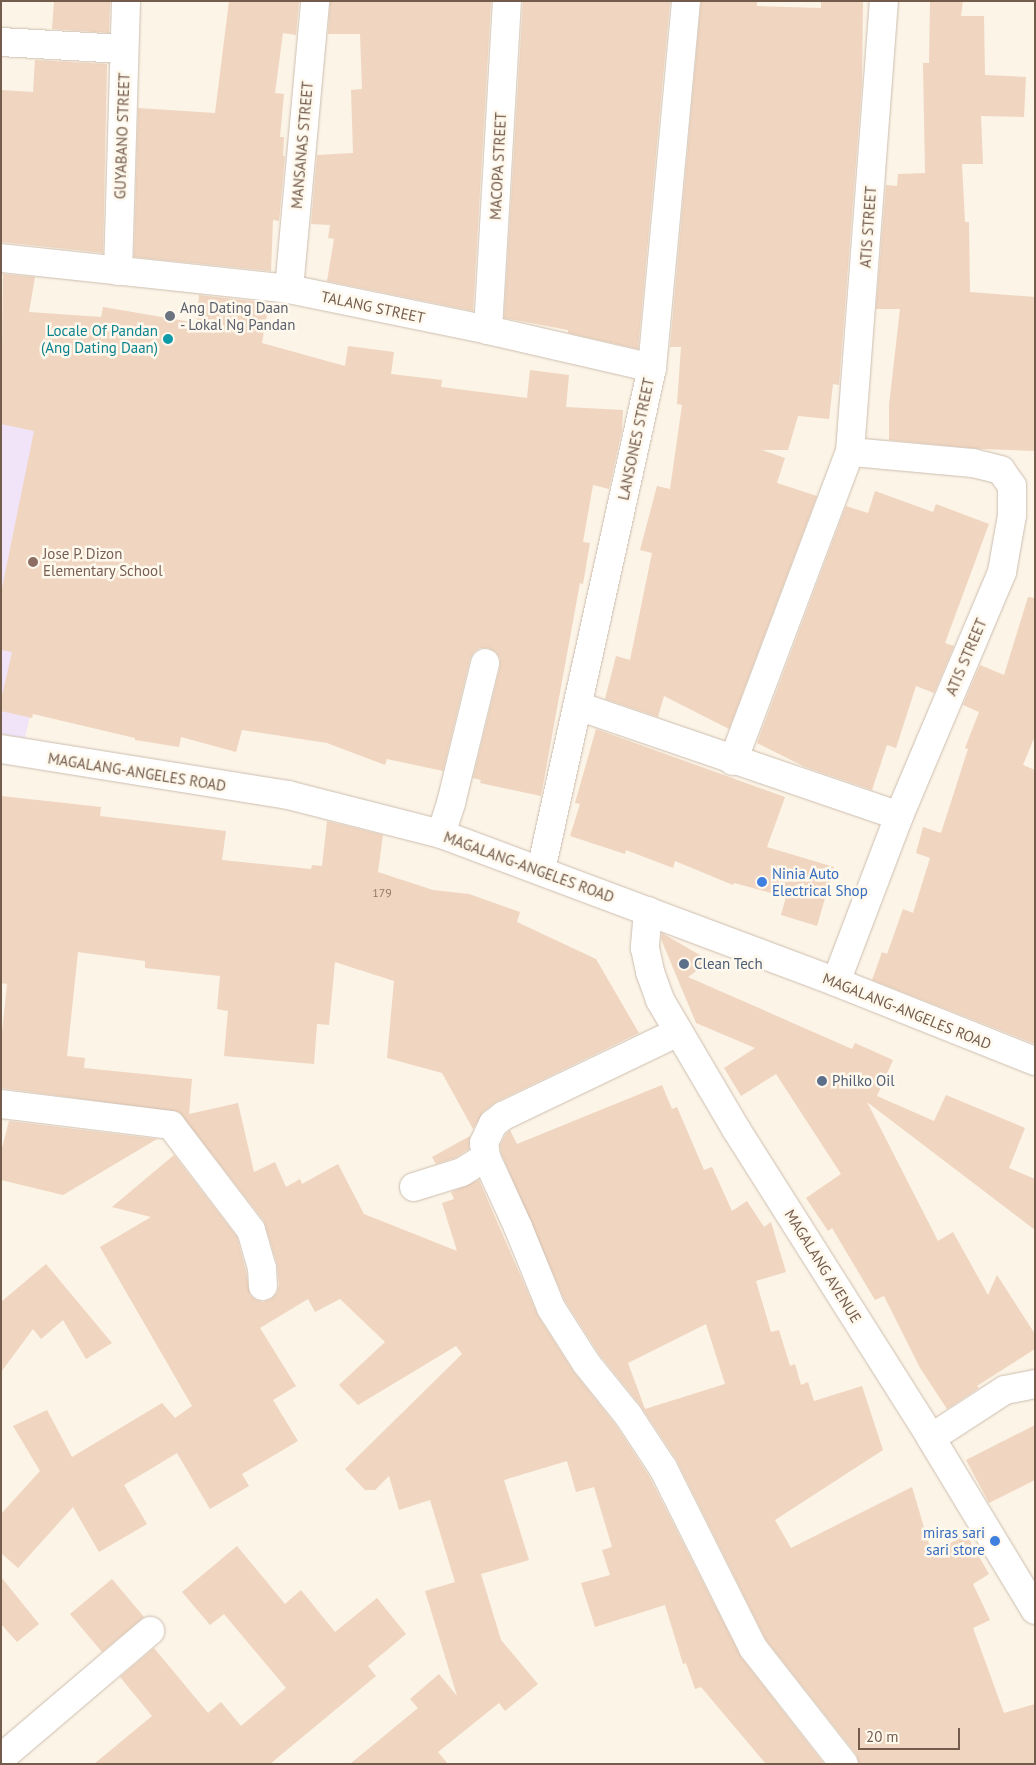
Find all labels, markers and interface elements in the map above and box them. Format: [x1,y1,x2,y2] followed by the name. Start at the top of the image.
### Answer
[111,72,133,200] street label: GUYABANO STREET
[287,80,317,210] street label: MANSANAS STREET
[486,111,510,221] street label: MACOPA STREET
[856,185,880,269] street label: ATIS STREET
[319,287,427,327] street label: TALANG STREET
[180,298,297,333] place label: Ang Dating Daan - Lokal Ng Pandan
[164,310,176,322] marker: Ang Dating Daan - Lokal Ng Pandan
[41,321,158,356] place label: Locale Of Pandan (Ang Dating Daan)
[162,333,174,345] marker: Locale Of Pandan (Ang Dating Daan)
[614,376,658,502] street label: LANSONES STREET
[43,544,163,579] place label: Jose P. Dizon Elementary School
[27,556,39,568] marker: Jose P. Dizon Elementary School
[942,616,990,698] street label: ATIS STREET
[47,749,227,795] street label: MAGALANG-ANGELES ROAD
[441,828,617,906] street label: MAGALANG-ANGELES ROAD
[772,864,868,899] place label: Ninia Auto Electrical Shop
[756,876,768,888] marker: Ninia Auto Electrical Shop
[372,886,392,900] house number: 179
[694,955,763,973] place label: Clean Tech
[678,958,690,970] marker: Clean Tech
[820,969,994,1053] street label: MAGALANG-ANGELES ROAD
[832,1072,895,1090] place label: Philko Oil
[816,1075,828,1087] marker: Philko Oil
[781,1206,865,1326] street label: MAGALANG AVENUE
[923,1523,985,1558] place label: miras sari sari store
[989,1535,1001,1547] marker: miras sari sari store
[861,1718,964,1750] scale bar
[866,1727,899,1746] text: 20 m

